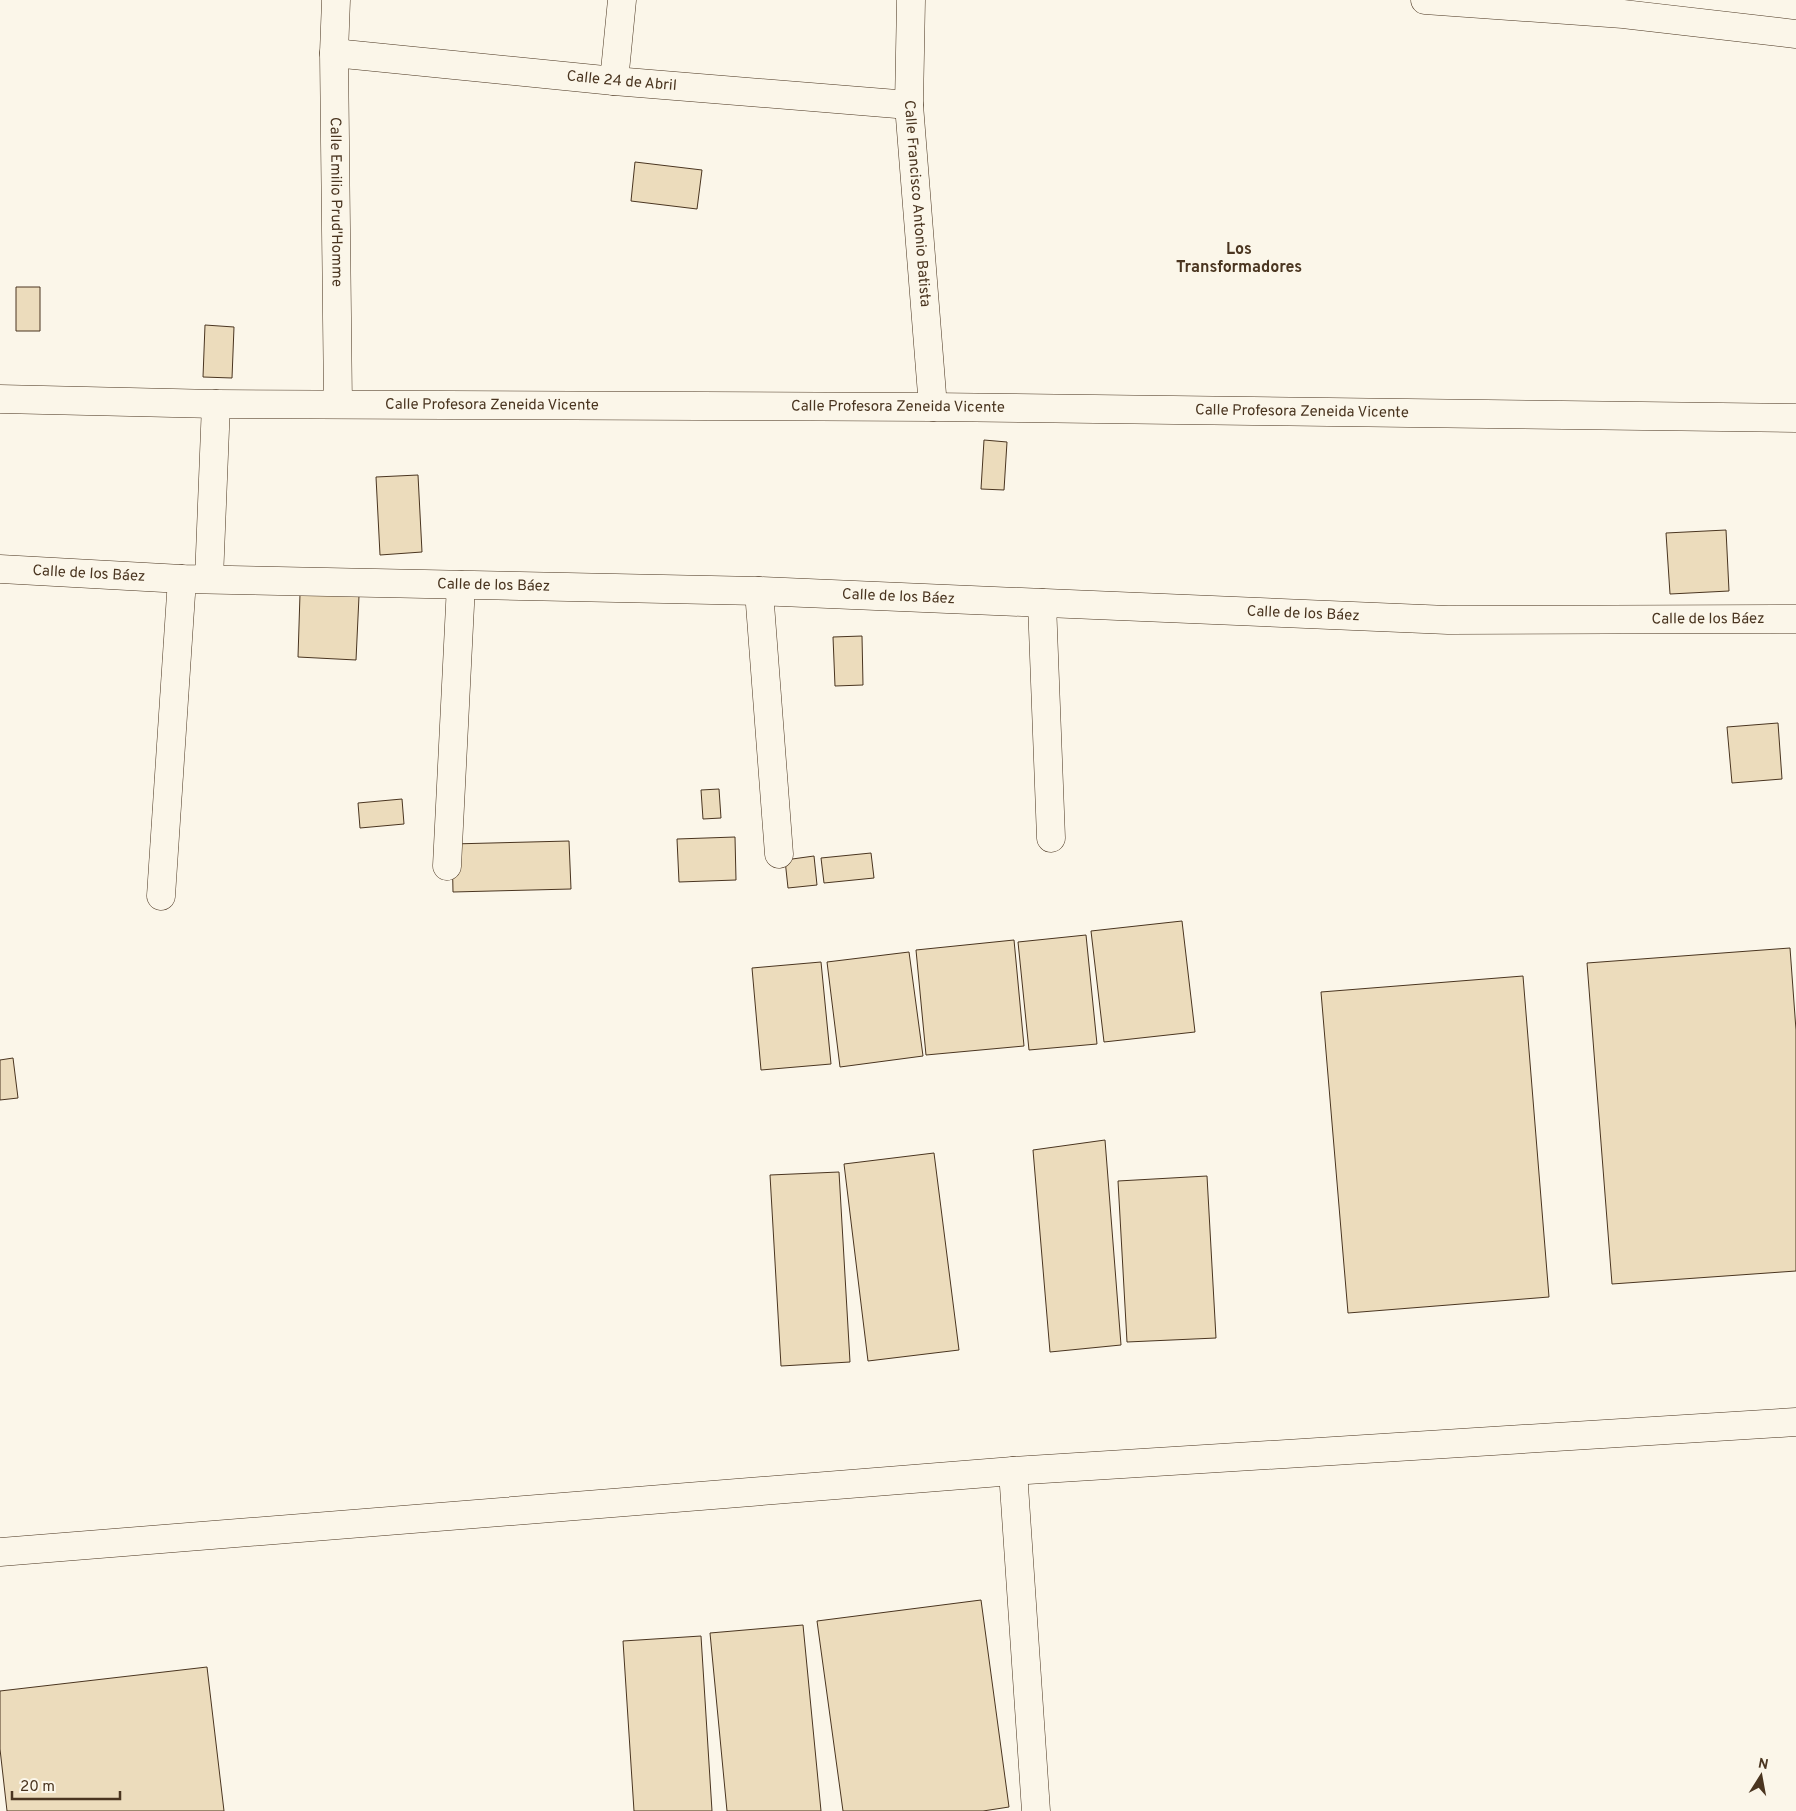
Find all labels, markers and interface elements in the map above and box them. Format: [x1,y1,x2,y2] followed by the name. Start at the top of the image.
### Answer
[566,67,677,96] street label: Calle 24 de Abril
[899,100,935,308] street label: Calle Francisco Antonio Batista
[325,117,346,287] street label: Calle Emilio Prud'Homme
[1176,240,1302,278] district label: Los Transformadores
[385,395,599,415] street label: Calle Profesora Zeneida Vicente
[791,397,1005,417] street label: Calle Profesora Zeneida Vicente
[1195,401,1409,423] street label: Calle Profesora Zeneida Vicente
[32,561,146,586] street label: Calle de los Báez
[437,575,550,596] street label: Calle de los Báez
[842,585,955,609] street label: Calle de los Báez
[1246,602,1360,626] street label: Calle de los Báez
[1651,610,1765,629] street label: Calle de los Báez
[1736,1751,1786,1801] north arrow
[1757,1755,1770,1774] text: N
[12,1768,120,1800] scale bar
[20,1778,55,1797] text: 20 m

